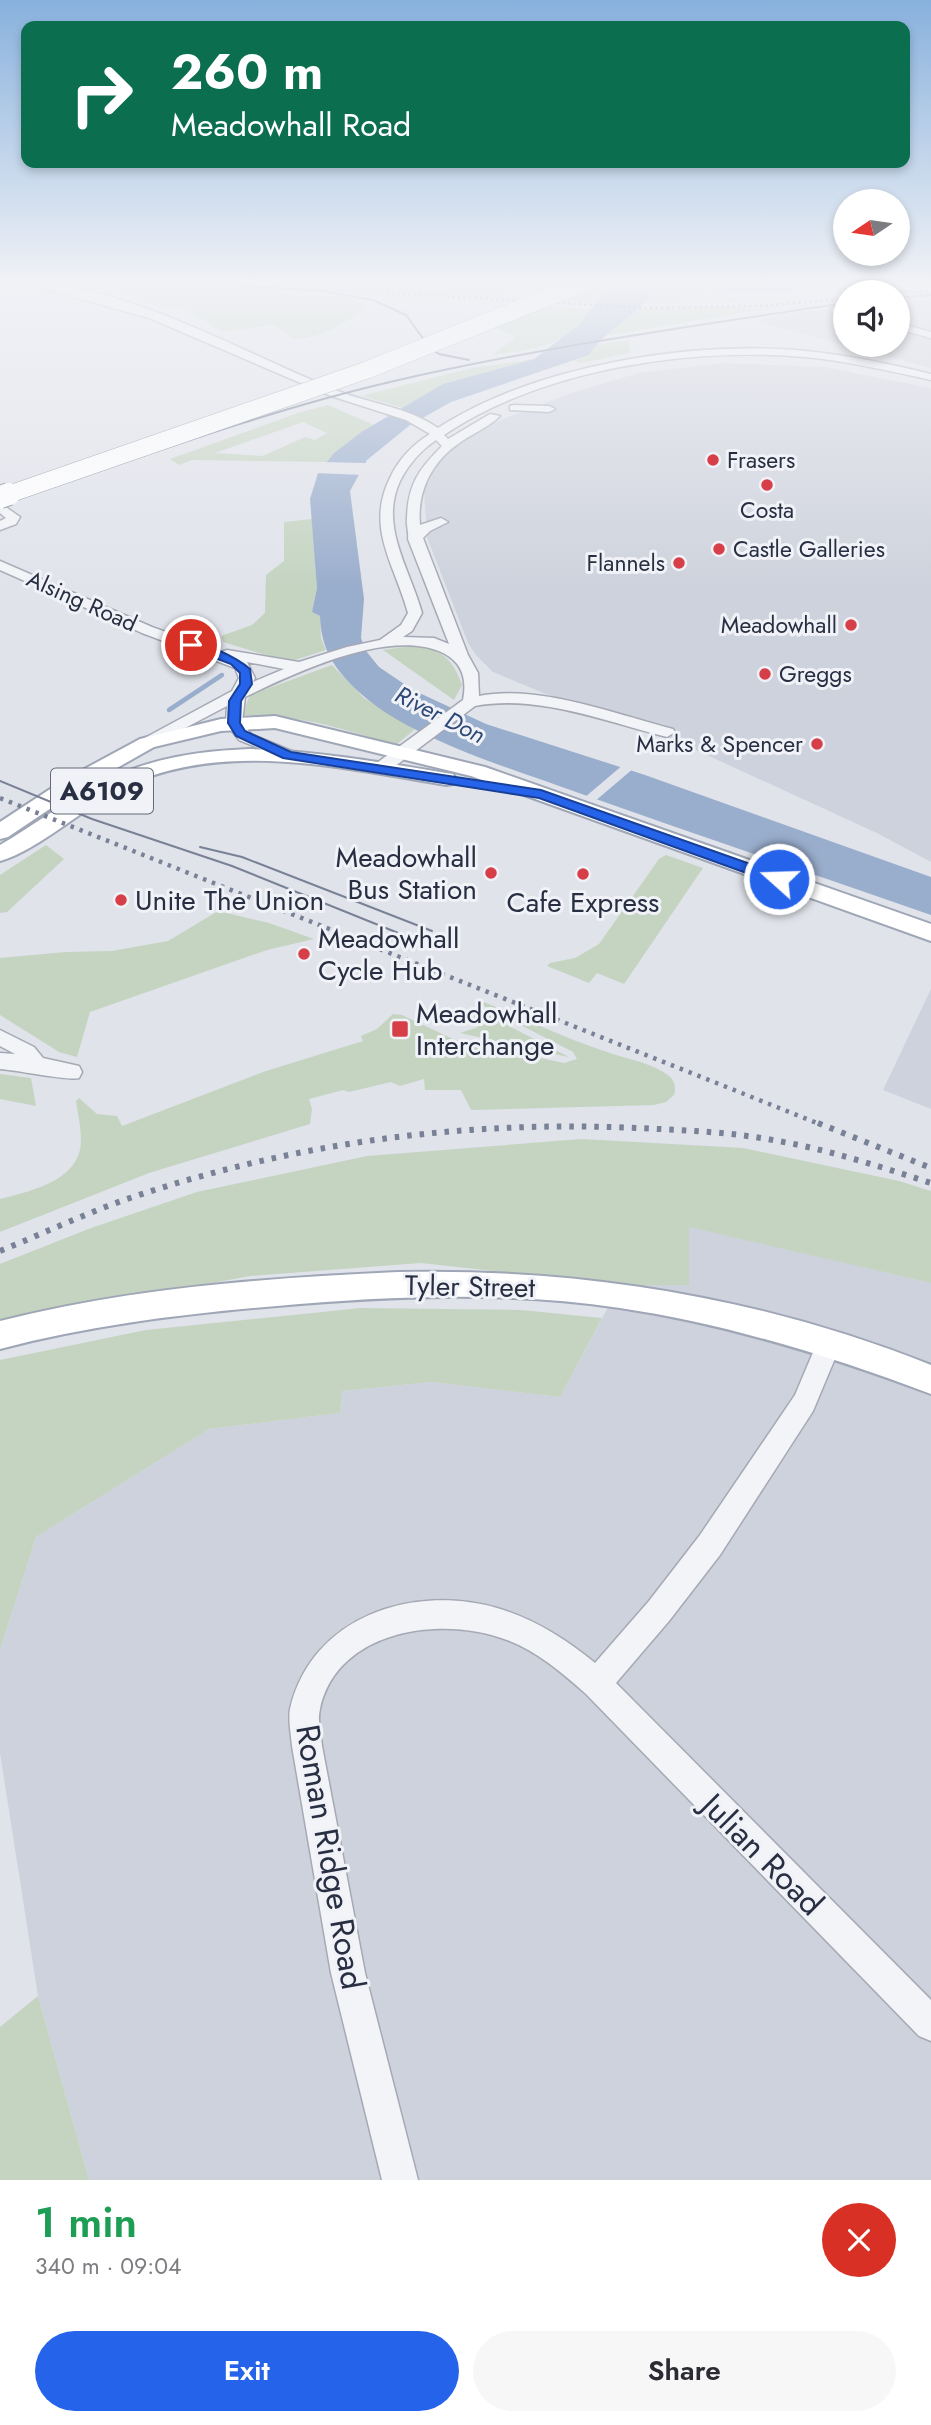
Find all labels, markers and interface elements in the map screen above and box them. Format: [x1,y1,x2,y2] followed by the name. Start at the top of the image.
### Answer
[171,37,323,107] text: 260 m
[56,49,147,140] icon: right
[171,102,411,148] text: Meadowhall Road
[833,189,910,266] north arrow
[833,189,910,357] map controls
[833,280,910,357] button: sound
[727,443,795,477] place label: Frasers
[705,452,721,468] marker: Frasers
[759,477,775,493] marker: Costa
[740,493,794,527] place label: Costa
[733,532,885,566] place label: Castle Galleries
[711,541,727,557] marker: Castle Galleries
[587,546,665,580] place label: Flannels
[671,555,687,571] marker: Flannels
[21,562,143,640] street label: Alsing Road
[721,608,837,642] place label: Meadowhall
[161,615,221,675] pin
[843,617,859,633] marker: Meadowhall
[172,626,210,664] icon: arrive
[779,657,852,691] place label: Greggs
[757,666,773,682] marker: Greggs
[389,677,491,752] water label: River Don
[636,727,803,761] place label: Marks & Spencer
[809,736,825,752] marker: Marks & Spencer
[51,768,153,814] road number: A6109
[336,837,477,910] place label: Meadowhall Bus Station
[742,842,816,916] position arrow
[483,865,499,881] marker: Meadowhall Bus Station
[575,866,591,882] marker: Cafe Express
[135,880,324,921] place label: Unite The Union
[507,882,659,923] place label: Cafe Express
[113,892,129,908] marker: Unite The Union
[318,918,460,991] place label: Meadowhall Cycle Hub
[296,946,312,962] marker: Meadowhall Cycle Hub
[416,993,558,1066] place label: Meadowhall Interchange
[390,1019,410,1039] marker: Meadowhall Interchange
[405,1265,536,1308] street label: Tyler Street
[284,1721,377,1993] street label: Roman Ridge Road
[688,1780,834,1926] street label: Julian Road
[35,2192,137,2253] text: 1 min
[822,2203,896,2277] button: close
[35,2249,181,2283] text: 340 m · 09:04
[35,2331,459,2411] button: Exit
[473,2331,896,2411] button: Share

